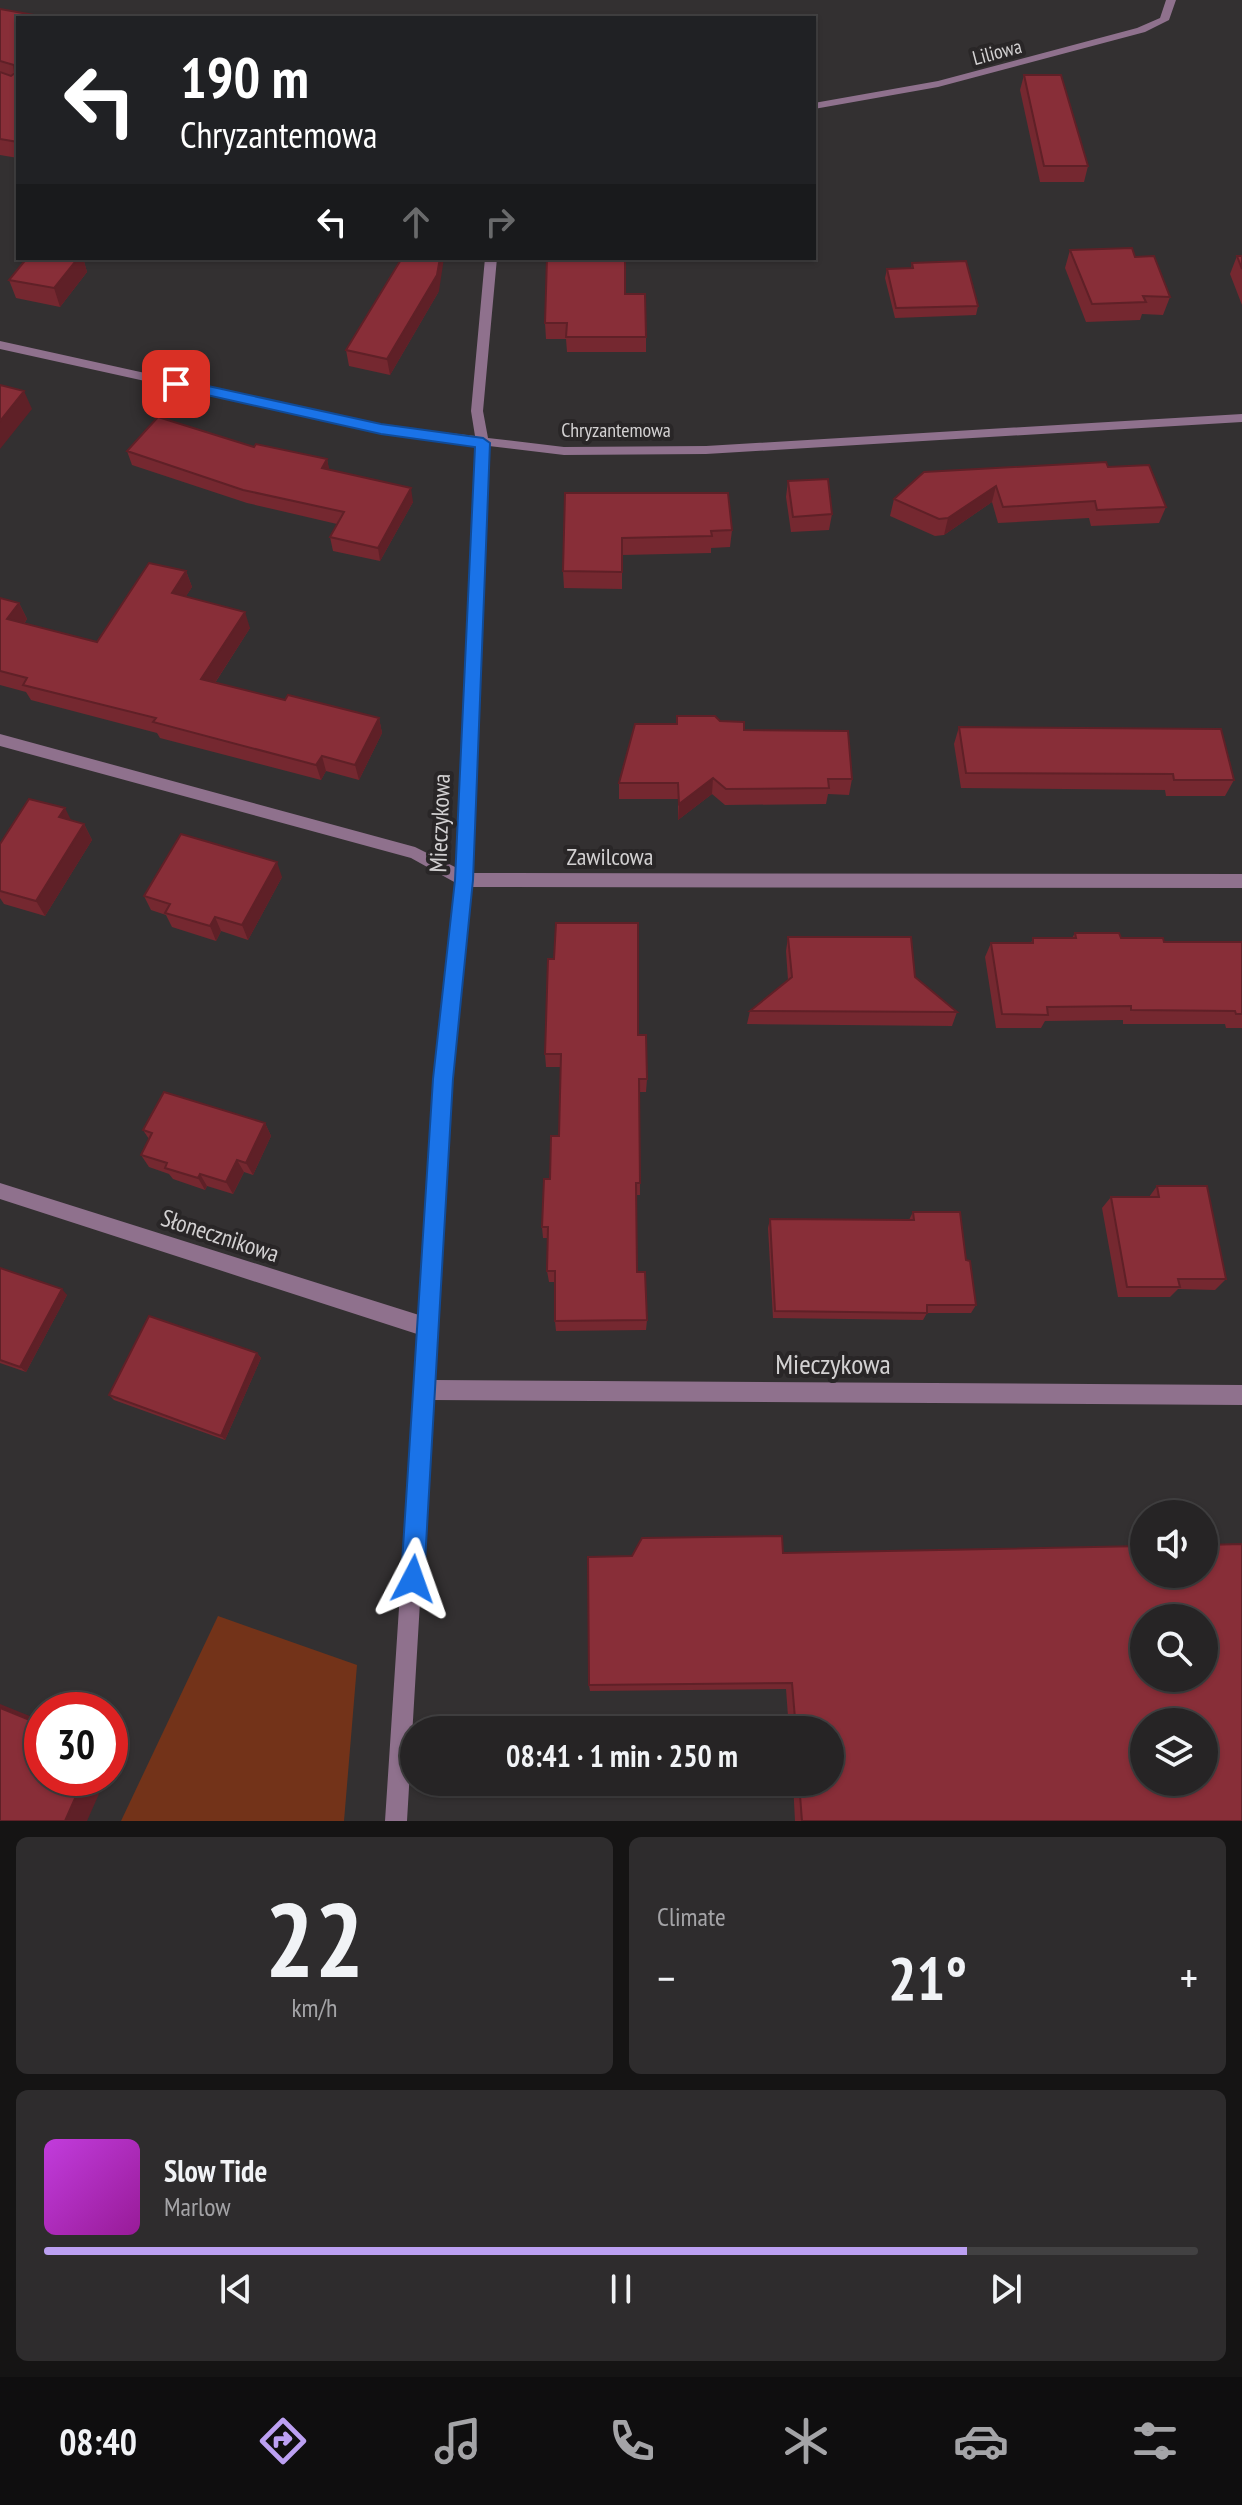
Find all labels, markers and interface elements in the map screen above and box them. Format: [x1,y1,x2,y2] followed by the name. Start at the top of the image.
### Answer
[970,33,1024,71] street label: Liliowa
[180,41,309,113] text: 190 m
[48,48,152,152] icon: left
[180,111,377,158] text: Chryzantemowa
[310,200,354,244] icon: left
[394,200,438,244] icon: ahead
[478,200,522,244] icon: right
[142,350,210,418] pin
[154,362,198,406] icon: arrive
[561,417,671,443] street label: Chryzantemowa
[422,773,457,873] street label: Mieczykowa
[567,841,653,872] street label: Zawilcowa
[157,1202,283,1269] street label: Słonecznikowa
[775,1345,891,1382] street label: Mieczykowa
[1130,1500,1218,1796] map controls
[1130,1500,1218,1588] button: sound
[371,1537,455,1621] position arrow
[1130,1604,1218,1692] button: search
[24,1692,128,1796] speed limit sign: 30
[1130,1708,1218,1796] button: layers
[506,1736,738,1775] text: 08:41 · 1 min · 250 m
[265,1871,364,2006] text: 22
[657,1900,726,1933] text: Climate
[888,1939,967,2017] text: 21°
[657,1949,675,2006] text: −
[1180,1949,1198,2006] text: +
[291,1991,338,2024] text: km/h
[164,2151,267,2190] text: Slow Tide
[164,2190,230,2223] text: Marlow
[214,2267,258,2311] icon: previous
[599,2267,643,2311] icon: pause
[984,2267,1028,2311] icon: next
[255,2413,311,2469] icon: directions
[430,2413,486,2469] icon: music
[604,2413,660,2469] icon: phone
[778,2413,834,2469] icon: climate
[953,2413,1009,2469] icon: car
[1127,2413,1183,2469] icon: filters
[59,2418,137,2465] text: 08:40

